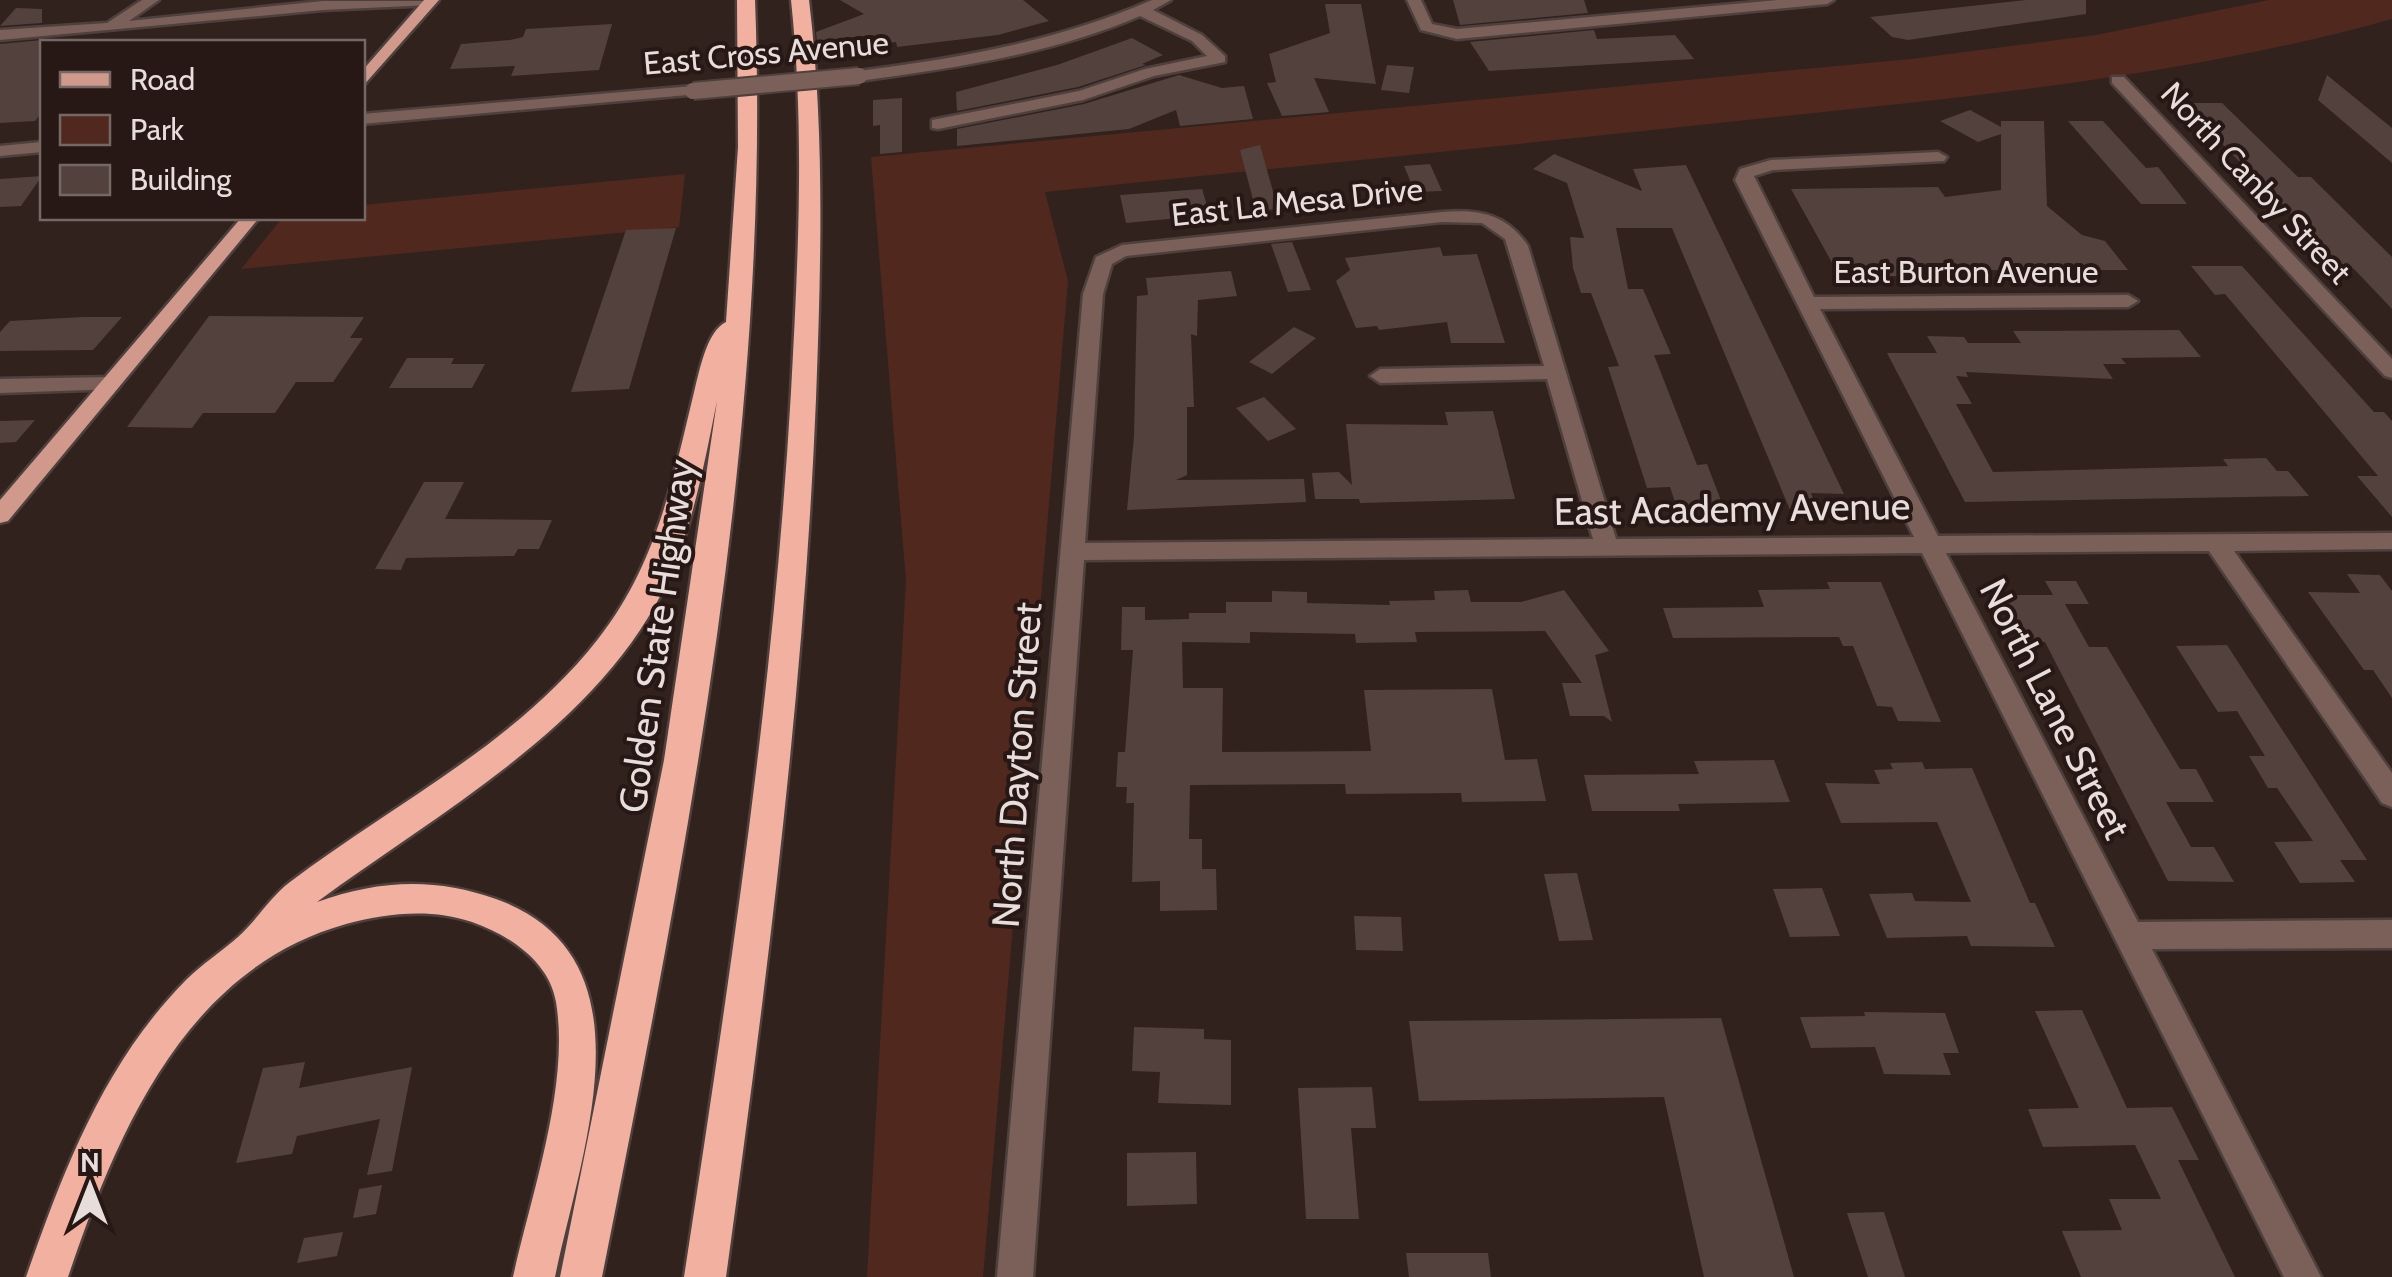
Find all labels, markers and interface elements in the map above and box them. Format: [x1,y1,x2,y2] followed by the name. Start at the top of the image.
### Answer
[642,22,890,83] street label: East Cross Avenue
[40,40,365,220] legend
[130,61,195,98] text: Road
[2153,74,2360,292] street label: North Canby Street
[130,111,185,148] text: Park
[130,161,233,198] text: Building
[1169,169,1425,234] street label: East La Mesa Drive
[1834,252,2098,291] street label: East Burton Avenue
[608,456,705,816] street label: Golden State Highway
[1553,482,1911,535] street label: East Academy Avenue
[1970,571,2141,847] street label: North Lane Street
[982,600,1051,929] street label: North Dayton Street
[40,1137,140,1237] north arrow
[80,1145,100,1179] text: N

